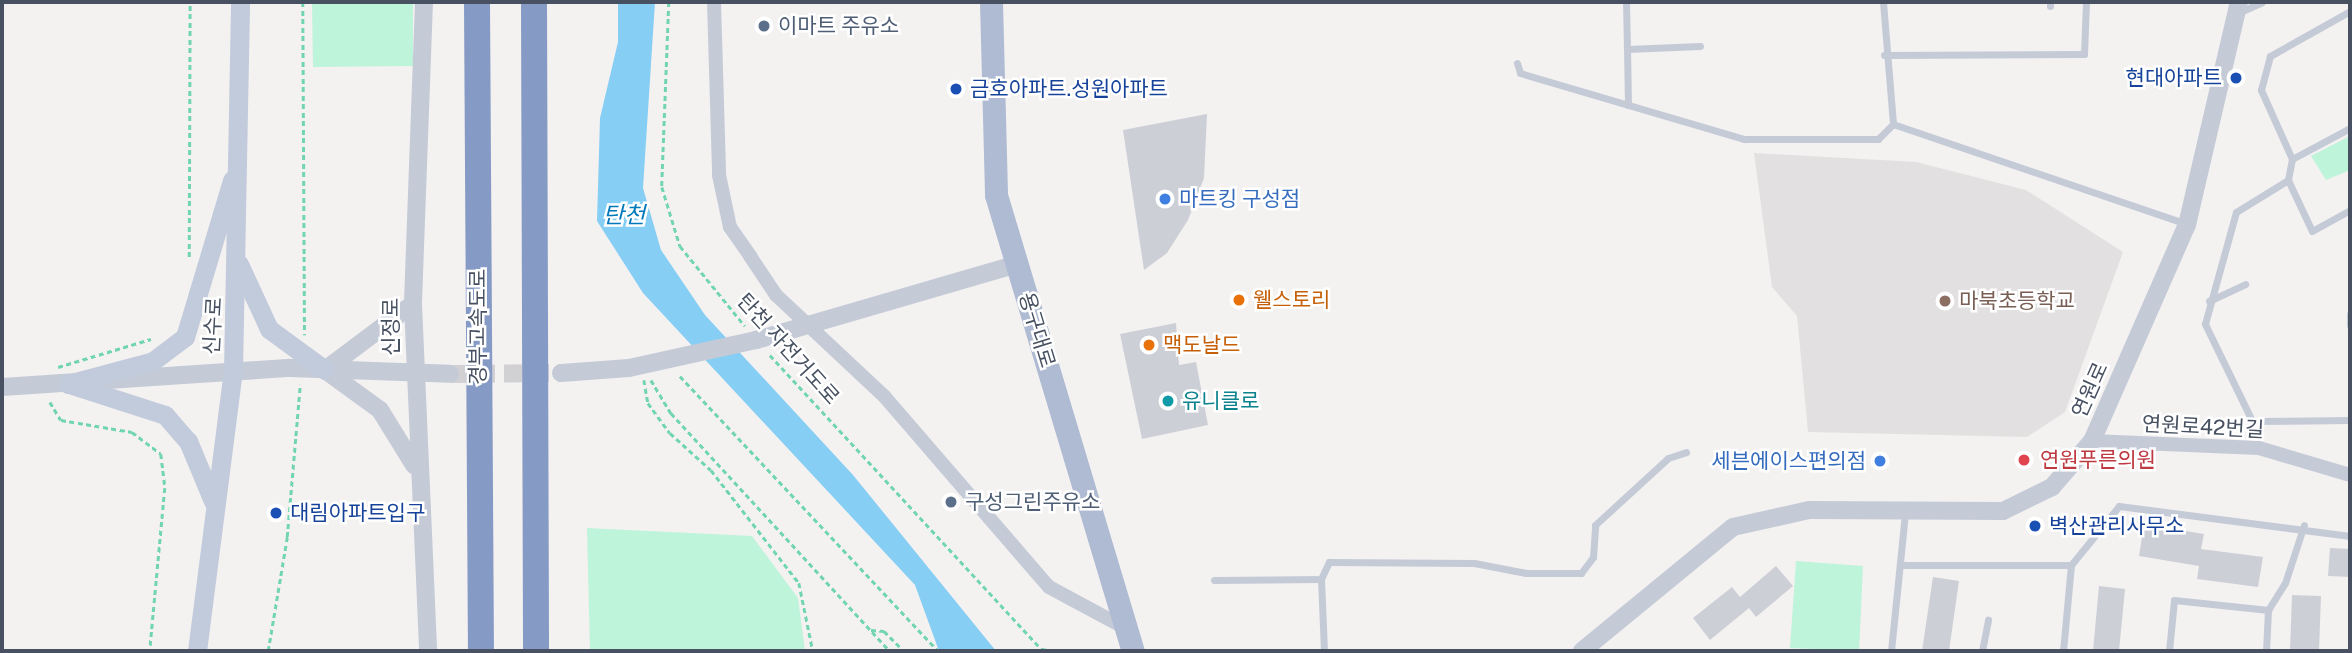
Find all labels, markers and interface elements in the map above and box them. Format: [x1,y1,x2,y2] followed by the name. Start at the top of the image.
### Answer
[778,13,899,39] place label: 이마트 주유소
[756,18,772,34] marker: 이마트 주유소
[2125,65,2222,91] place label: 현대아파트
[2228,70,2244,86] marker: 현대아파트
[970,76,1168,102] place label: 금호아파트.성원아파트
[948,81,964,97] marker: 금호아파트.성원아파트
[1179,186,1300,212] place label: 마트킹 구성점
[1157,191,1173,207] marker: 마트킹 구성점
[603,201,645,229] water label: 탄천
[465,269,491,385] street label: 경부고속도로
[1253,287,1330,313] place label: 웰스토리
[732,288,844,410] street label: 탄천 자전거도로
[1959,288,2075,314] place label: 마북초등학교
[1014,289,1060,371] street label: 용구대로
[1231,292,1247,308] marker: 웰스토리
[1937,293,1953,309] marker: 마북초등학교
[199,296,227,356] street label: 신수로
[378,298,404,356] street label: 신정로
[1163,332,1240,358] place label: 맥도날드
[1141,337,1157,353] marker: 맥도날드
[2067,358,2113,422] street label: 연원로
[1182,388,1259,414] place label: 유니클로
[1160,393,1176,409] marker: 유니클로
[2141,411,2265,443] street label: 연원로42번길
[2040,447,2156,473] place label: 연원푸른의원
[1711,448,1866,474] place label: 세븐에이스편의점
[2014,450,2034,470] marker: 연원푸른의원
[1872,453,1888,469] marker: 세븐에이스편의점
[965,489,1100,515] place label: 구성그린주유소
[943,494,959,510] marker: 구성그린주유소
[290,500,425,526] place label: 대림아파트입구
[268,505,284,521] marker: 대림아파트입구
[2049,513,2184,539] place label: 벽산관리사무소
[2027,518,2043,534] marker: 벽산관리사무소

